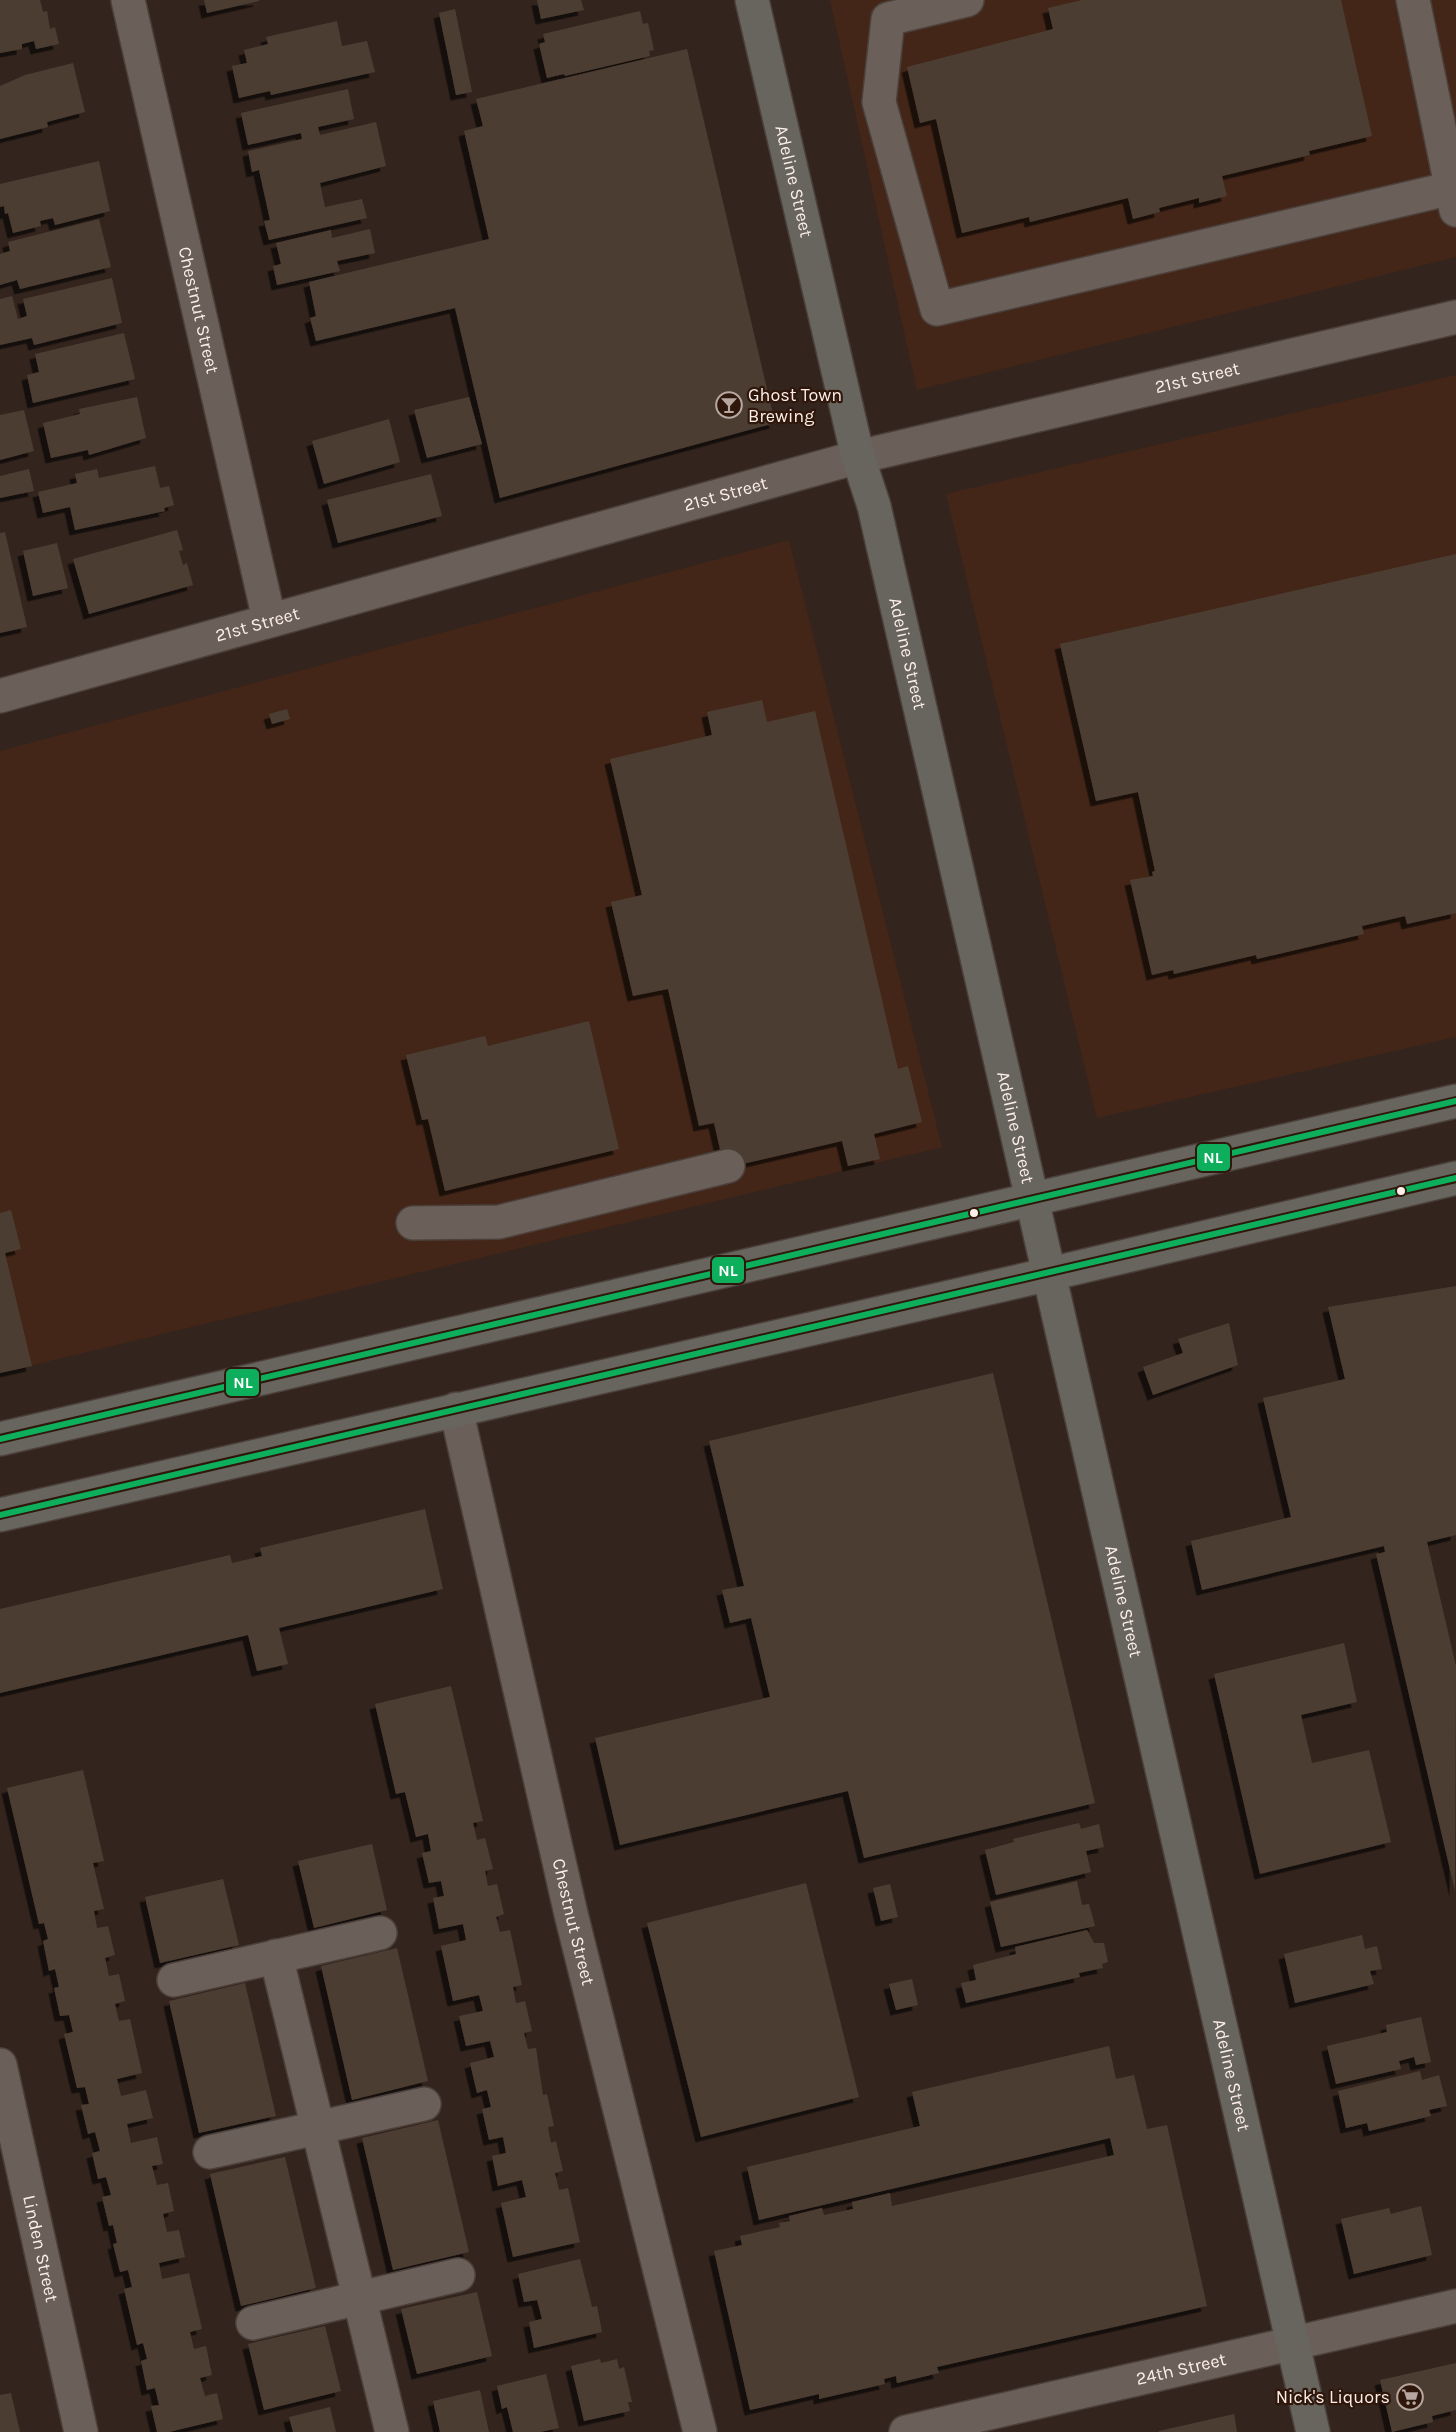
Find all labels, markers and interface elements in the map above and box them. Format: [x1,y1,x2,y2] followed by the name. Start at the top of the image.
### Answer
[770,123,818,240] street label: Adeline Street
[173,244,224,376] street label: Chestnut Street
[1153,357,1242,398] street label: 21st Street
[748,384,842,427] place label: Ghost Town Brewing
[714,390,744,420] bar icon: Ghost Town Brewing
[681,472,770,516] street label: 21st Street
[884,595,931,712] street label: Adeline Street
[213,602,302,647] street label: 21st Street
[992,1069,1039,1186] street label: Adeline Street
[1196,1143,1231,1172] line badge: NL
[1203,1148,1223,1167] text: NL
[1395,1185,1407,1197] unlabelled marker
[968,1207,980,1219] unlabelled marker
[711,1256,745,1284] line badge: NL
[718,1261,738,1280] text: NL
[225,1368,260,1397] line badge: NL
[233,1373,253,1392] text: NL
[1100,1543,1147,1660] street label: Adeline Street
[548,1856,599,1988] street label: Chestnut Street
[1208,2017,1255,2134] street label: Adeline Street
[18,2193,63,2304] street label: Linden Street
[1134,2348,1228,2390] street label: 24th Street
[1395,2382,1425,2412] supermarket icon: Nick's Liquors
[1276,2386,1390,2408] place label: Nick's Liquors

